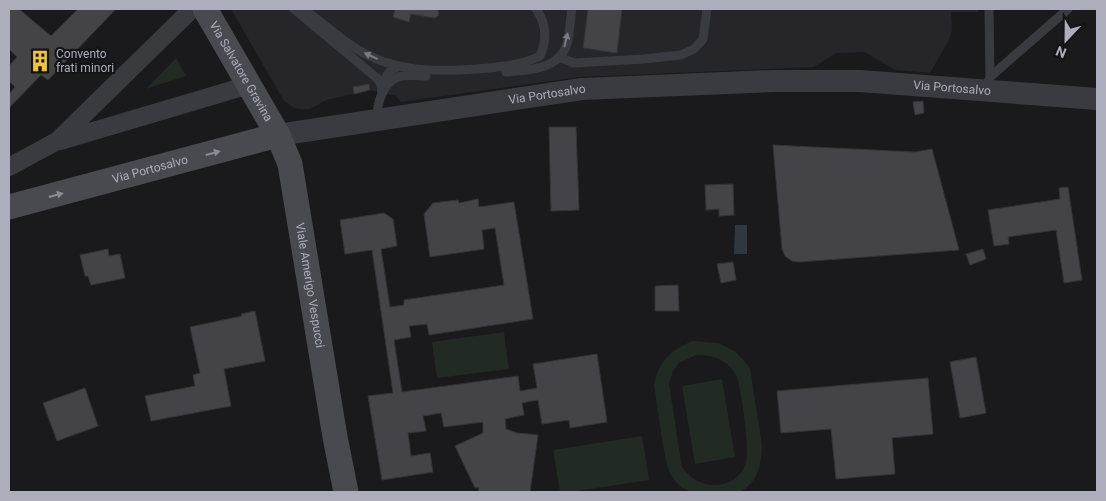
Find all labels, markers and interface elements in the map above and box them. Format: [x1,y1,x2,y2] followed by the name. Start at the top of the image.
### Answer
[1041,15,1091,65] north arrow
[207,19,276,124] street label: Via Salvatore Gravina
[563,33,571,48] one-way arrow
[1054,43,1069,61] text: N
[56,47,114,75] place label: Convento frati minori
[27,48,53,74] building icon: Convento frati minori
[364,52,379,60] one-way arrow
[913,78,992,98] street label: Via Portosalvo
[507,82,587,107] street label: Via Portosalvo
[205,148,220,156] one-way arrow
[111,152,190,186] street label: Via Portosalvo
[48,190,63,198] one-way arrow
[293,222,327,349] street label: Viale Amerigo Vespucci

